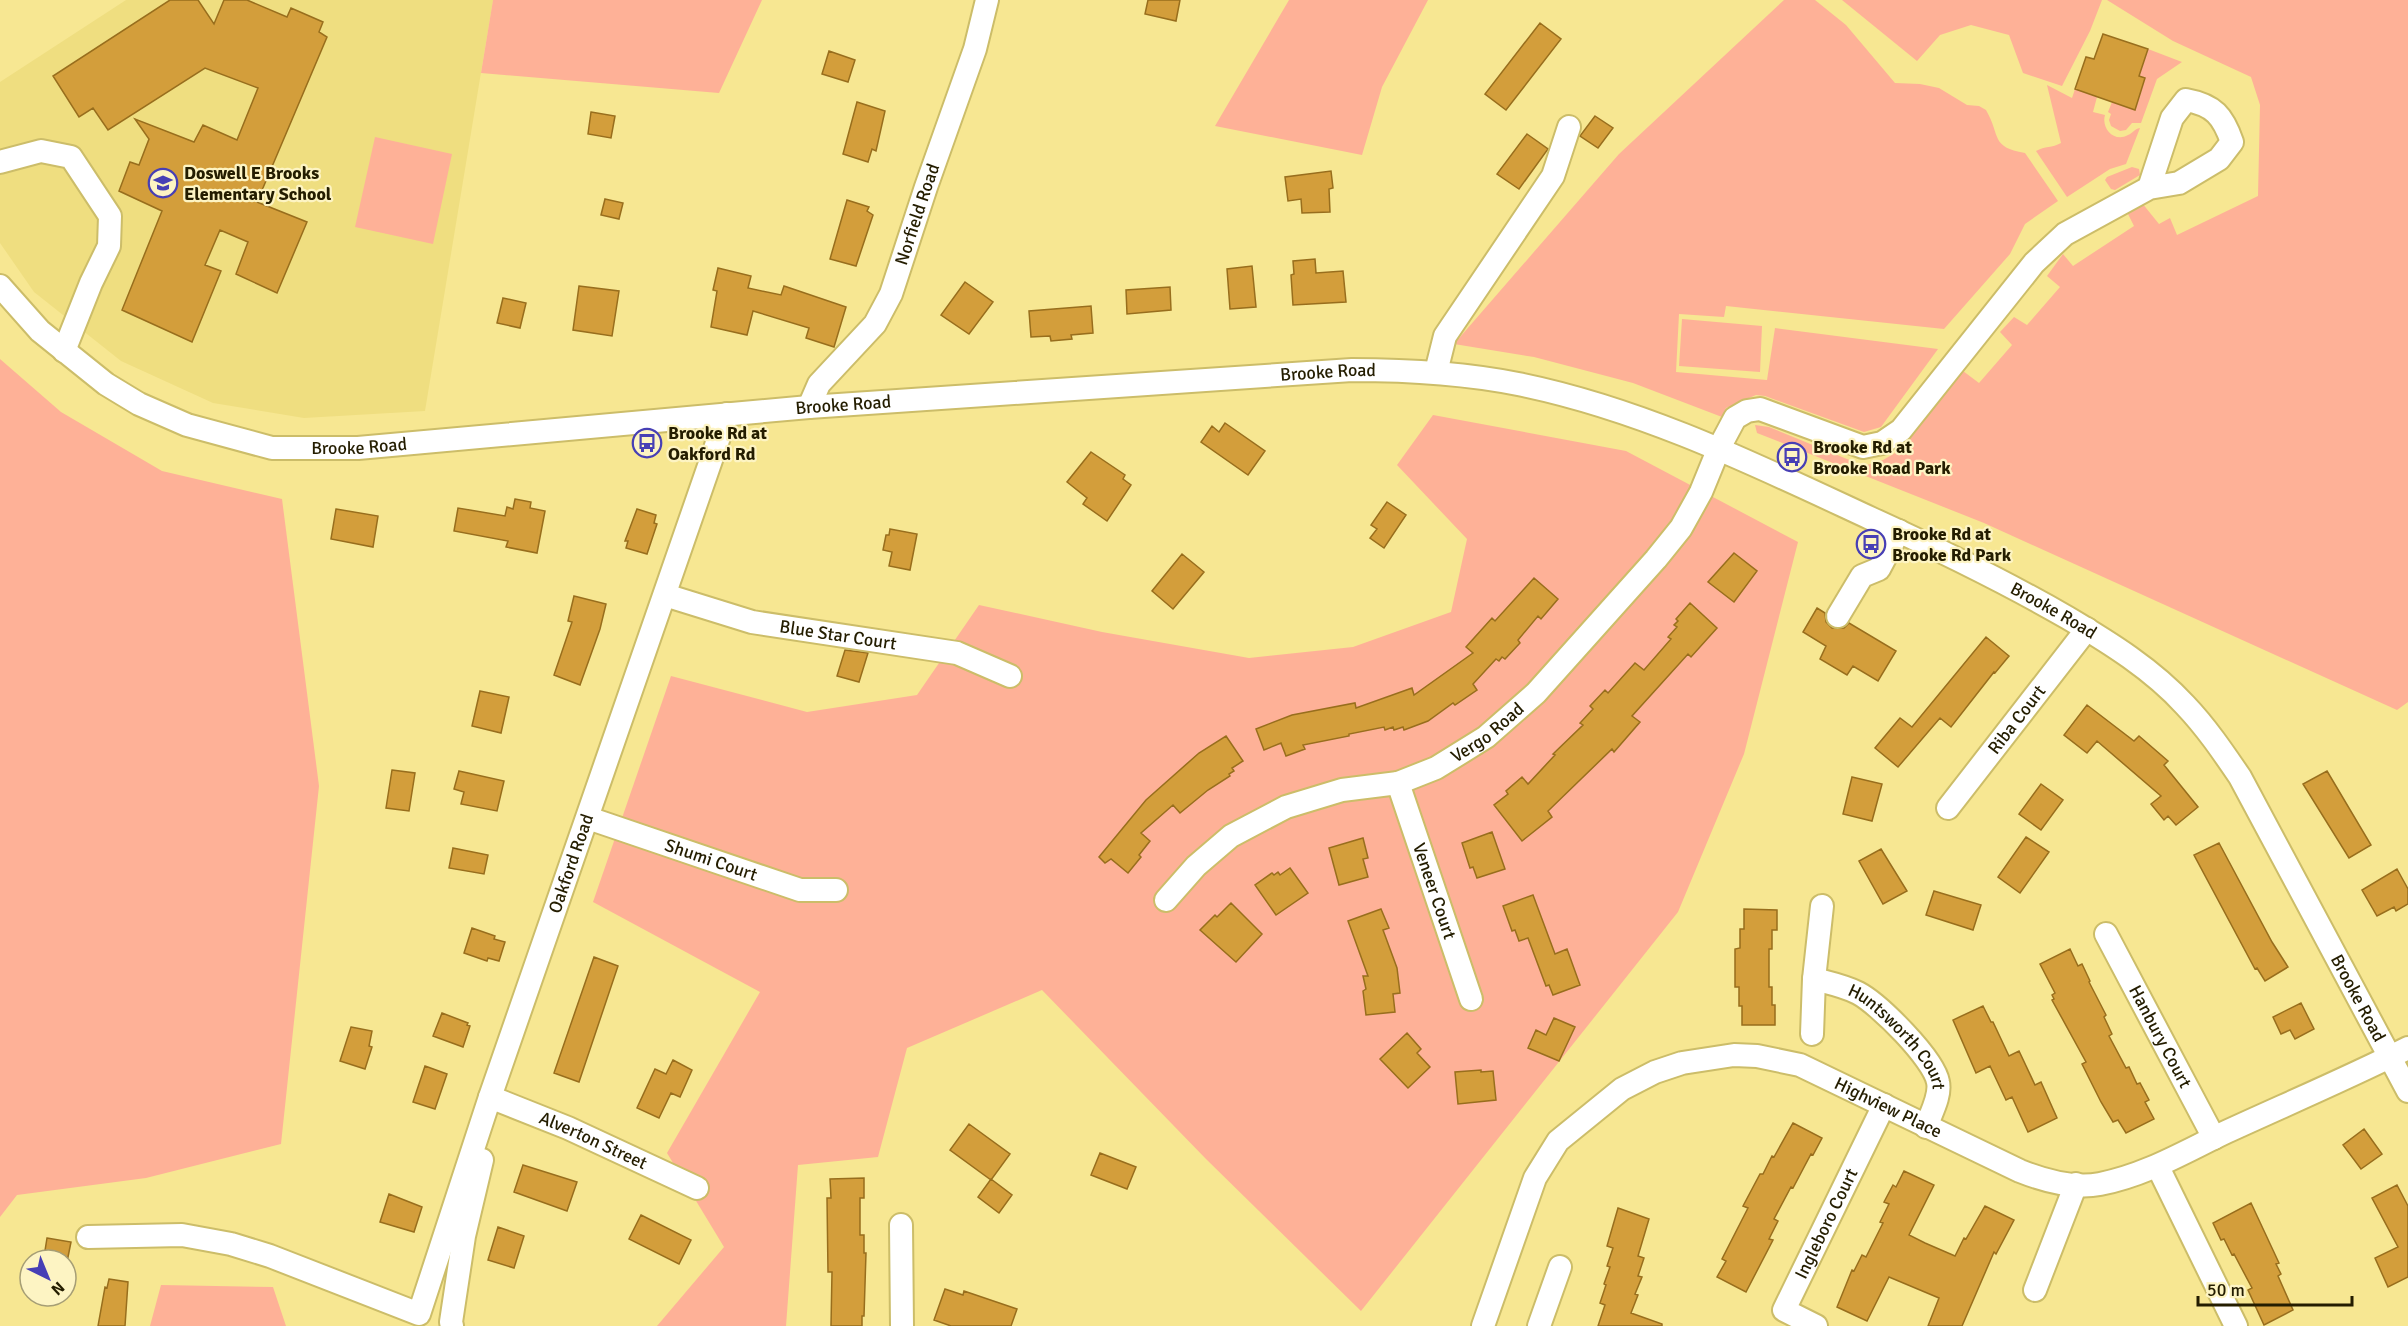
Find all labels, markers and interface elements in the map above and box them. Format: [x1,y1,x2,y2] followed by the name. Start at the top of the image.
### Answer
[890,161,944,268] street label: Norfield Road
[184,162,332,205] place label: Doswell E Brooks Elementary School
[147,167,179,199] school or university icon: Doswell E Brooks Elementary School
[1279,359,1376,386] street label: Brooke Road
[794,390,892,419] street label: Brooke Road
[668,422,767,465] place label: Brooke Rd at Oakford Rd
[631,427,663,459] bus stop icon: Brooke Rd at Oakford Rd
[311,433,408,459] street label: Brooke Road
[1813,436,1951,479] place label: Brooke Rd at Brooke Road Park
[1776,441,1808,473] bus stop icon: Brooke Rd at Brooke Road Park
[1892,523,2012,566] place label: Brooke Rd at Brooke Rd Park
[1855,528,1887,560] bus stop icon: Brooke Rd at Brooke Rd Park
[2007,577,2101,644] street label: Brooke Road
[778,615,898,655] street label: Blue Star Court
[1983,681,2050,759] street label: Riba Court
[1447,698,1528,767] street label: Vergo Road
[544,811,598,916] street label: Oakford Road
[662,834,760,886] street label: Shumi Court
[1408,840,1461,942] street label: Veneer Court
[2326,951,2391,1045] street label: Brooke Road
[1845,979,1950,1090] street label: Huntsworth Court
[2124,981,2196,1092] street label: Hanbury Court
[1831,1072,1946,1143] street label: Highview Place
[536,1107,651,1174] street label: Alverton Street
[1790,1165,1863,1283] street label: Ingleboro Court
[18,1248,78,1308] north arrow
[2198,1269,2352,1307] scale bar
[47,1277,68,1299] text: N
[2207,1279,2245,1301] text: 50 m

